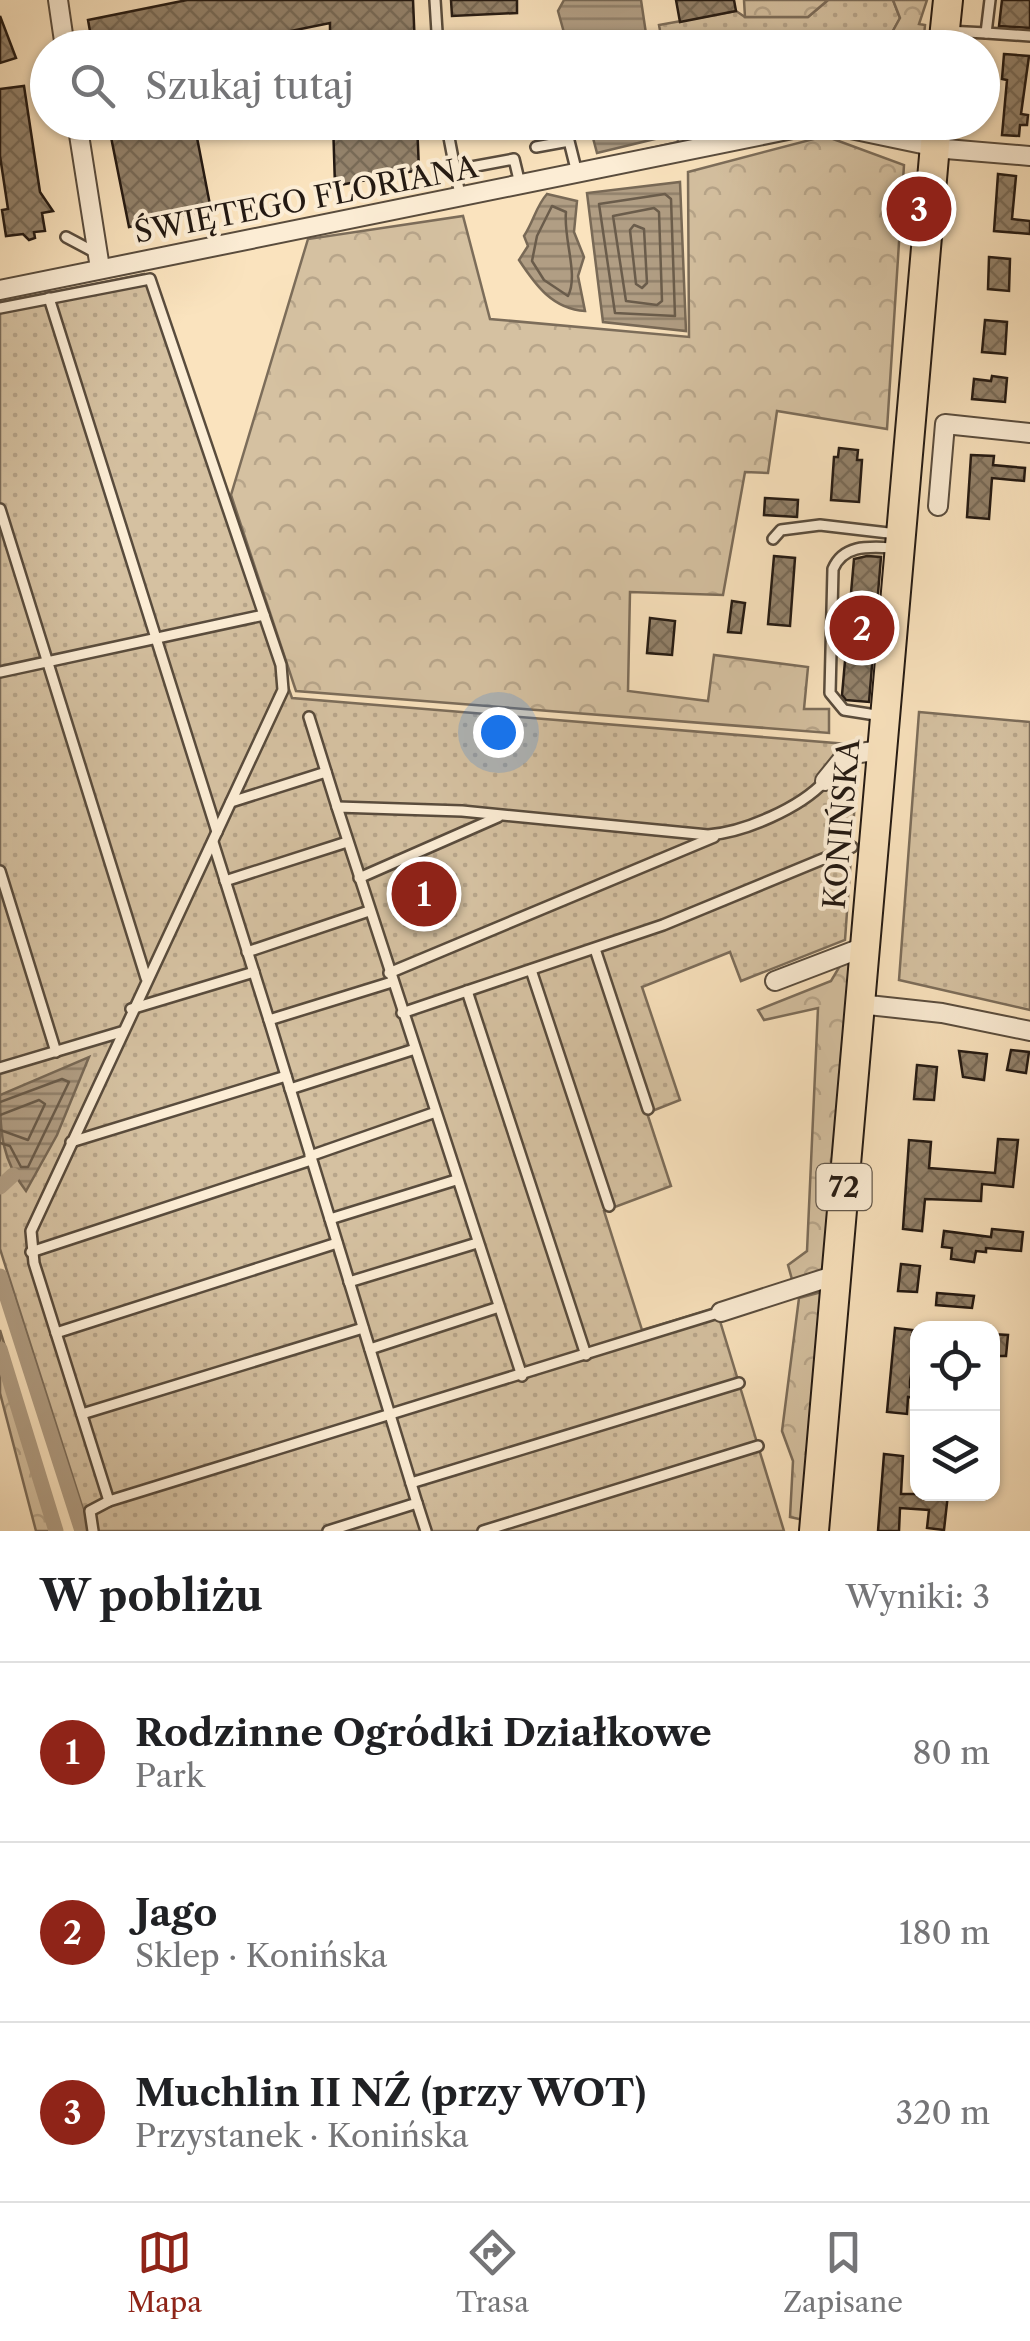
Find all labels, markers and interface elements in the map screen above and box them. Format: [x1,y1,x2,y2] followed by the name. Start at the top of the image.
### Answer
[30,30,1000,140] search box
[65,58,120,113] icon: search
[145,62,354,109] text: Szukaj tutaj
[131,148,482,251] street label: ŚWIĘTEGO FLORIANA
[886,172,952,246] pin: 3
[830,590,894,666] pin: 2
[473,707,524,758] your location
[816,737,867,911] street label: KONIŃSKA
[392,856,456,932] pin: 1
[816,1164,872,1210] road number: 72
[910,1321,1000,1501] map controls
[910,1321,1000,1411] button: locate
[910,1411,1000,1501] button: layers
[40,1570,263,1622] text: W pobliżu
[846,1577,990,1616] text: Wyniki: 3
[135,1709,712,1756] text: Rodzinne Ogródki Działkowe
[65,1733,80,1772] text: 1
[912,1733,990,1772] text: 80 m
[135,1756,205,1795] text: Park
[135,1889,217,1936] text: Jago
[63,1913,82,1952] text: 2
[899,1913,990,1952] text: 180 m
[135,1936,387,1975] text: Sklep · Konińska
[135,2069,646,2116] text: Muchlin II NŹ (przy WOT)
[63,2093,82,2132] text: 3
[895,2093,990,2132] text: 320 m
[135,2116,469,2155] text: Przystanek · Konińska
[127,2225,202,2319] tab: Mapa
[456,2225,529,2319] tab: Trasa
[783,2225,903,2319] tab: Zapisane

